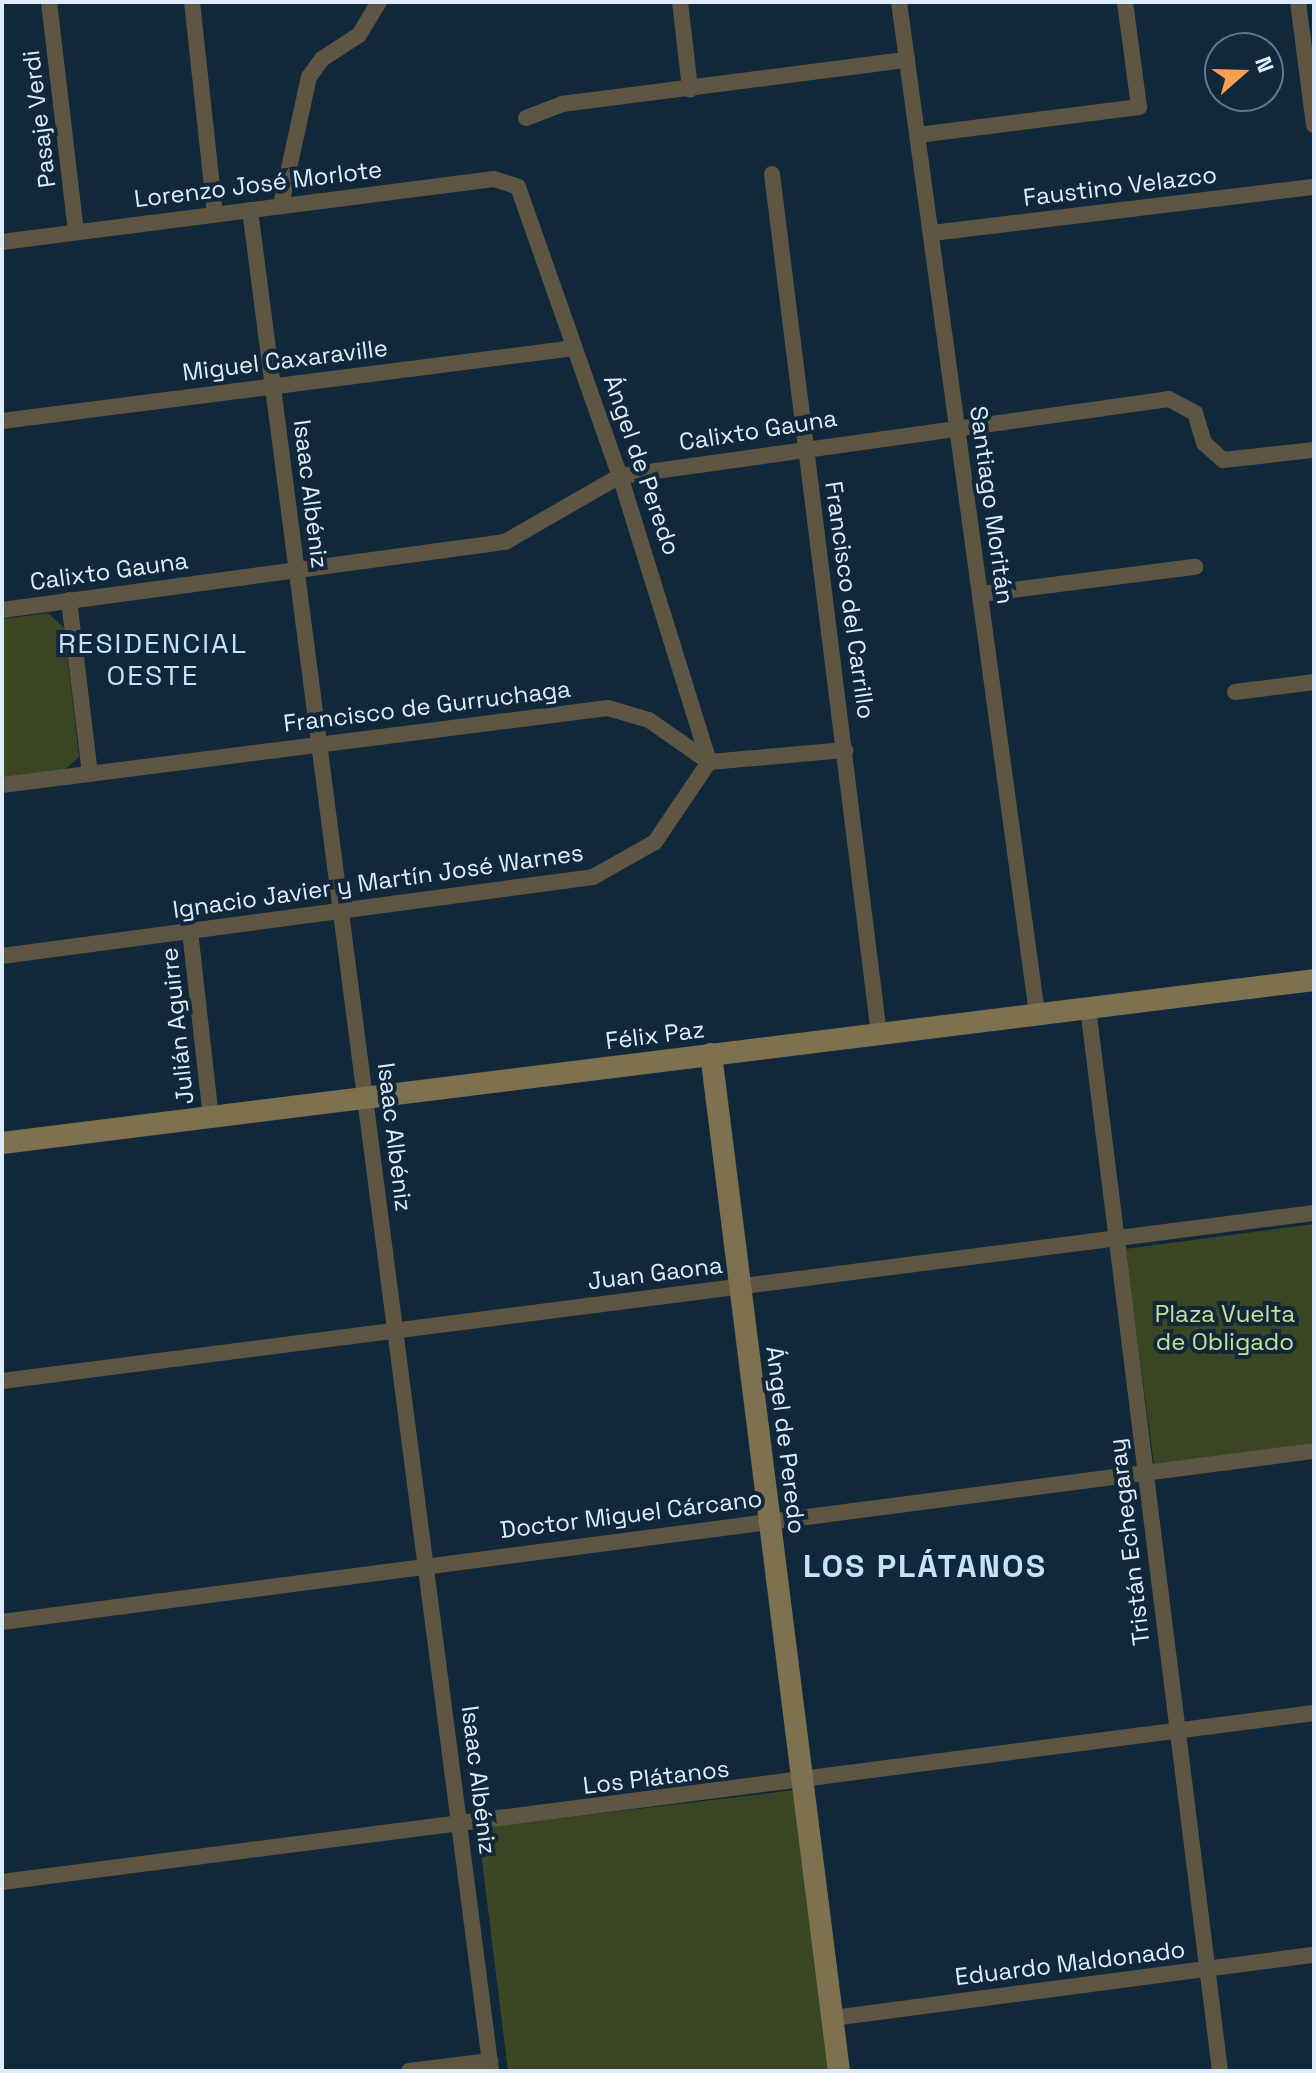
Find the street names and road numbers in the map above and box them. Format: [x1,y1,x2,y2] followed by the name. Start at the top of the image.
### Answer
[16,48,62,190] street label: Pasaje Verdi
[132,154,384,214] street label: Lorenzo José Morlote
[1021,160,1219,212] street label: Faustino Velazco
[181,333,389,387] street label: Miguel Caxaraville
[598,371,686,559] street label: Ángel de Peredo
[677,403,839,457] street label: Calixto Gauna
[964,404,1020,606] street label: Santiago Moritán
[288,418,334,570] street label: Isaac Albéniz
[819,479,881,721] street label: Francisco del Carrillo
[28,546,190,596] street label: Calixto Gauna
[282,674,572,738] street label: Francisco de Gurruchaga
[171,838,585,924] street label: Ignacio Javier y Martín José Warnes
[154,946,200,1106] street label: Julián Aguirre
[604,1015,706,1055] street label: Félix Paz
[372,1061,418,1213] street label: Isaac Albéniz
[586,1250,724,1296] street label: Juan Gaona
[760,1345,812,1535] street label: Ángel de Peredo
[1102,1437,1156,1647] street label: Tristán Echegaray
[498,1484,764,1544] street label: Doctor Miguel Cárcano
[456,1704,502,1856] street label: Isaac Albéniz
[581,1754,731,1800] street label: Los Plátanos
[953,1935,1187,1991] street label: Eduardo Maldonado

